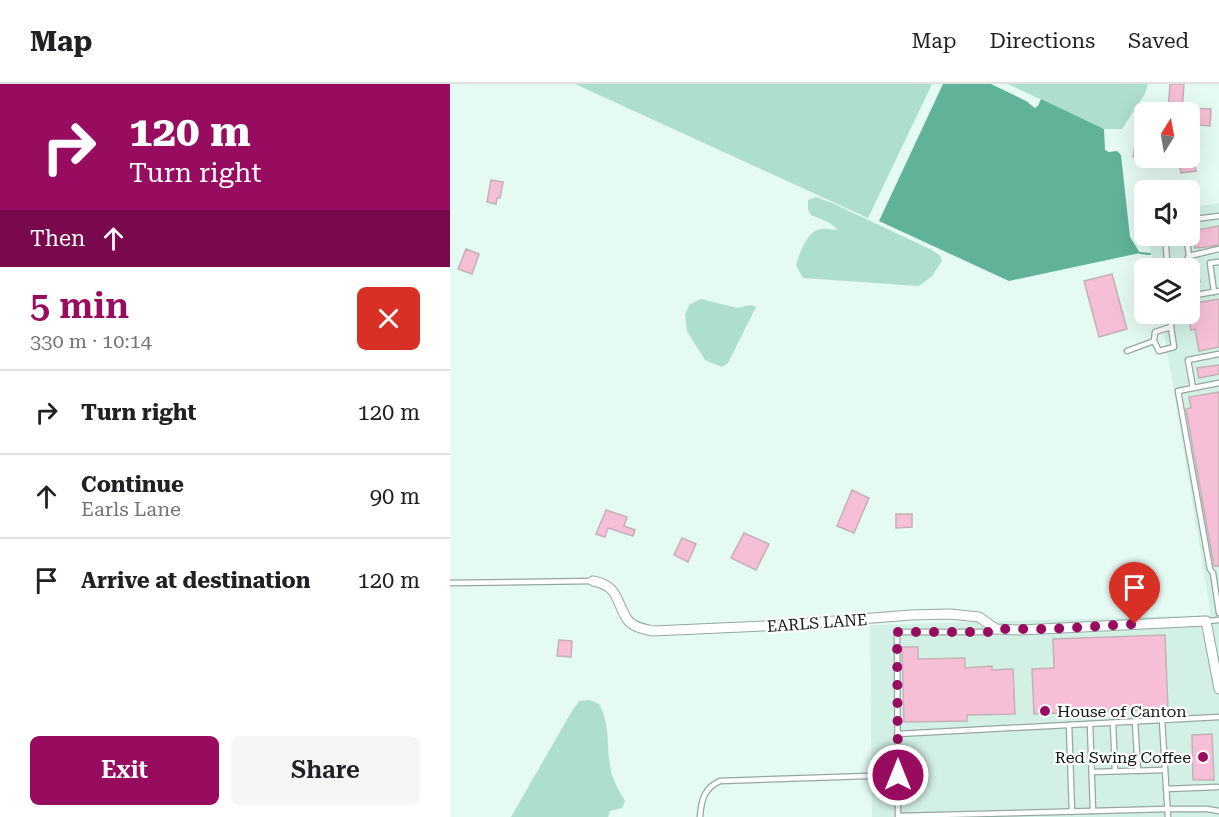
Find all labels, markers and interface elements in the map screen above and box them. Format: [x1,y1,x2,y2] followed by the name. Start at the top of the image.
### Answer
[30,25,92,58] text: Map
[912,29,956,53] text: Map
[989,29,1095,53] text: Directions
[1128,29,1189,53] text: Saved
[1134,102,1200,168] north arrow
[1134,102,1200,324] map controls
[129,107,251,156] text: 120 m
[30,108,108,186] icon: right
[129,157,262,189] text: Turn right
[1134,180,1200,246] button: sound
[97,222,130,255] icon: ahead
[30,226,85,251] text: Then
[1134,258,1200,324] button: layers
[30,285,129,327] text: 5 min
[357,287,420,350] button: close
[30,329,152,353] text: 330 m · 10:14
[30,396,63,429] icon: right
[81,400,196,425] text: Turn right
[357,400,420,425] text: 120 m
[81,472,184,497] text: Continue
[30,480,63,513] icon: ahead
[370,484,420,509] text: 90 m
[81,497,181,521] text: Earls Lane
[1109,562,1160,624] pin
[30,564,63,597] icon: arrive
[81,568,310,593] text: Arrive at destination
[357,568,420,593] text: 120 m
[1118,571,1151,604] icon: arrive
[766,610,868,636] street label: EARLS LANE
[1057,702,1187,721] place label: House of Canton
[1038,704,1052,718] marker: House of Canton
[30,736,219,805] button: Exit
[231,736,420,805] button: Share
[866,743,930,807] position arrow
[1055,748,1191,767] place label: Red Swing Coffee
[1196,750,1210,764] marker: Red Swing Coffee

